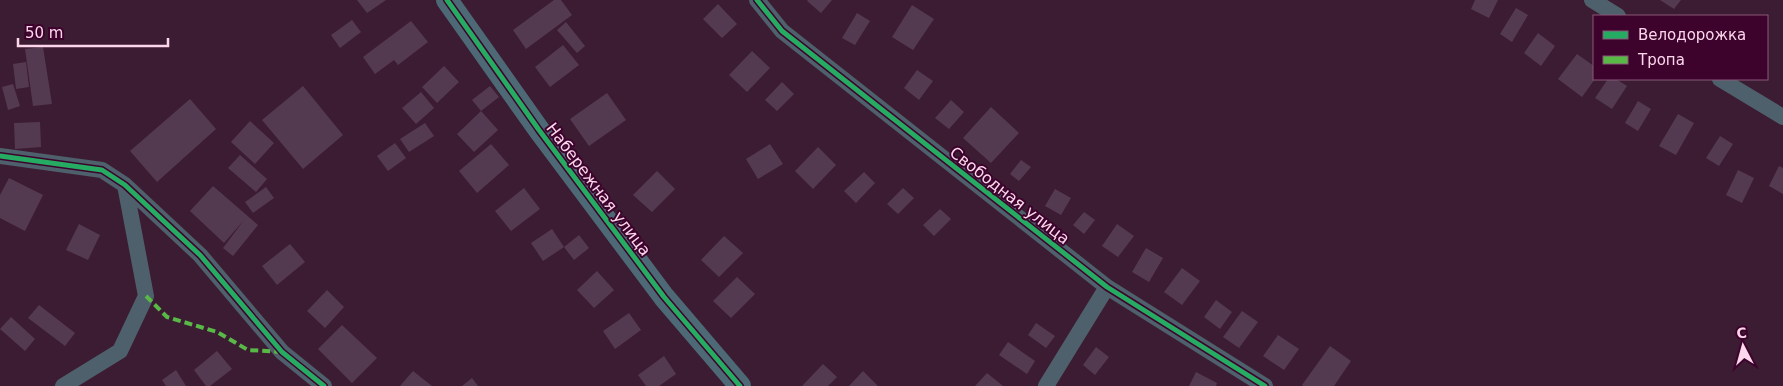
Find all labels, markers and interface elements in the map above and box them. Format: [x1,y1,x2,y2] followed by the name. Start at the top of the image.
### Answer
[18,15,168,47] scale bar
[1593,15,1768,80] legend
[25,24,63,42] text: 50 m
[1638,26,1746,44] text: Велодорожка
[1637,51,1685,69] text: Тропа
[542,119,655,260] street label: Набережная улица
[946,143,1073,248] street label: Свободная улица
[1718,321,1768,371] north arrow
[1736,325,1748,342] text: С

